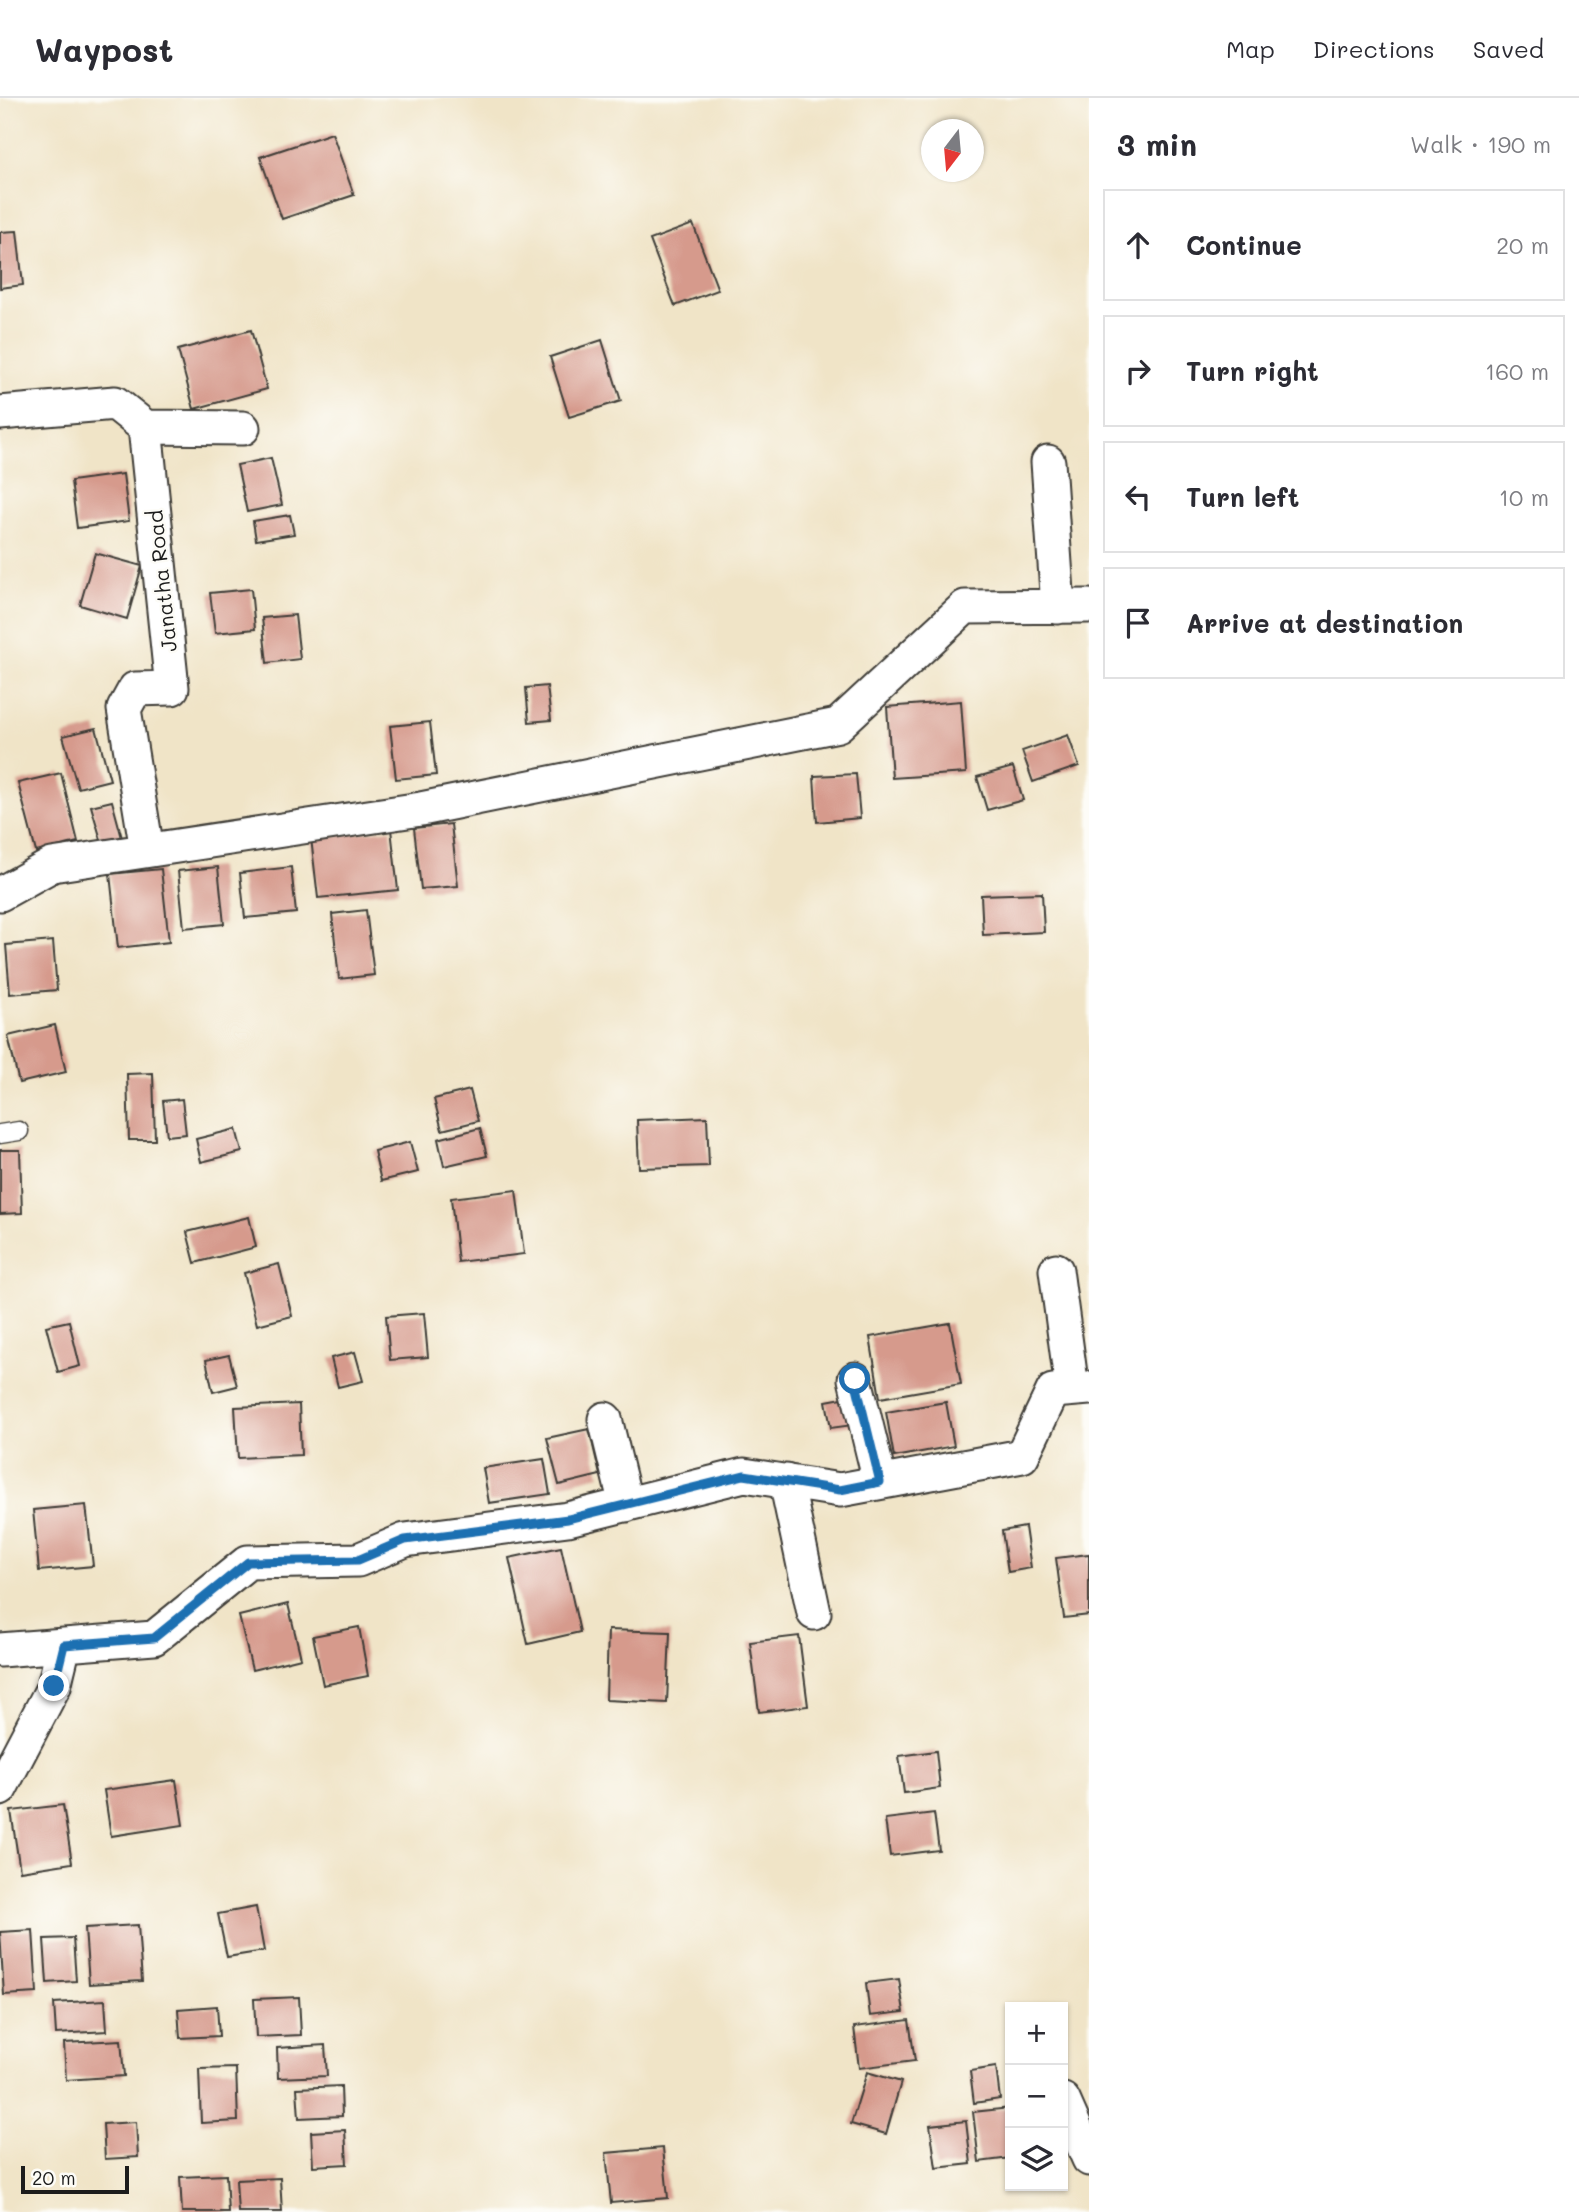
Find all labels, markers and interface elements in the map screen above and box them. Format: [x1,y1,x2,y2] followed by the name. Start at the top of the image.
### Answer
[35,27,173,70] text: Waypost
[1226,33,1275,64] text: Map
[1313,33,1435,64] text: Directions
[1473,33,1544,64] text: Saved
[921,119,984,182] north arrow
[1117,124,1197,164] text: 3 min
[1410,129,1551,159] text: Walk · 190 m
[1119,226,1157,264] icon: ahead
[1186,228,1302,262] text: Continue
[1496,230,1549,260] text: 20 m
[1119,352,1157,390] icon: right
[1186,354,1319,388] text: Turn right
[1485,356,1549,386] text: 160 m
[1119,478,1157,516] icon: left
[1186,480,1299,514] text: Turn left
[1499,482,1549,512] text: 10 m
[140,509,182,653] street label: Janatha Road
[1119,604,1157,642] icon: arrive
[1186,606,1463,640] text: Arrive at destination
[839,1363,870,1394] route start
[38,1670,69,1701] route end
[1005,2002,1068,2191] map controls
[1005,2002,1068,2065] button: +
[1005,2065,1068,2128] button: −
[1005,2128,1068,2191] button: layers
[21,2163,130,2195] scale bar
[32,2165,76,2190] text: 20 m

